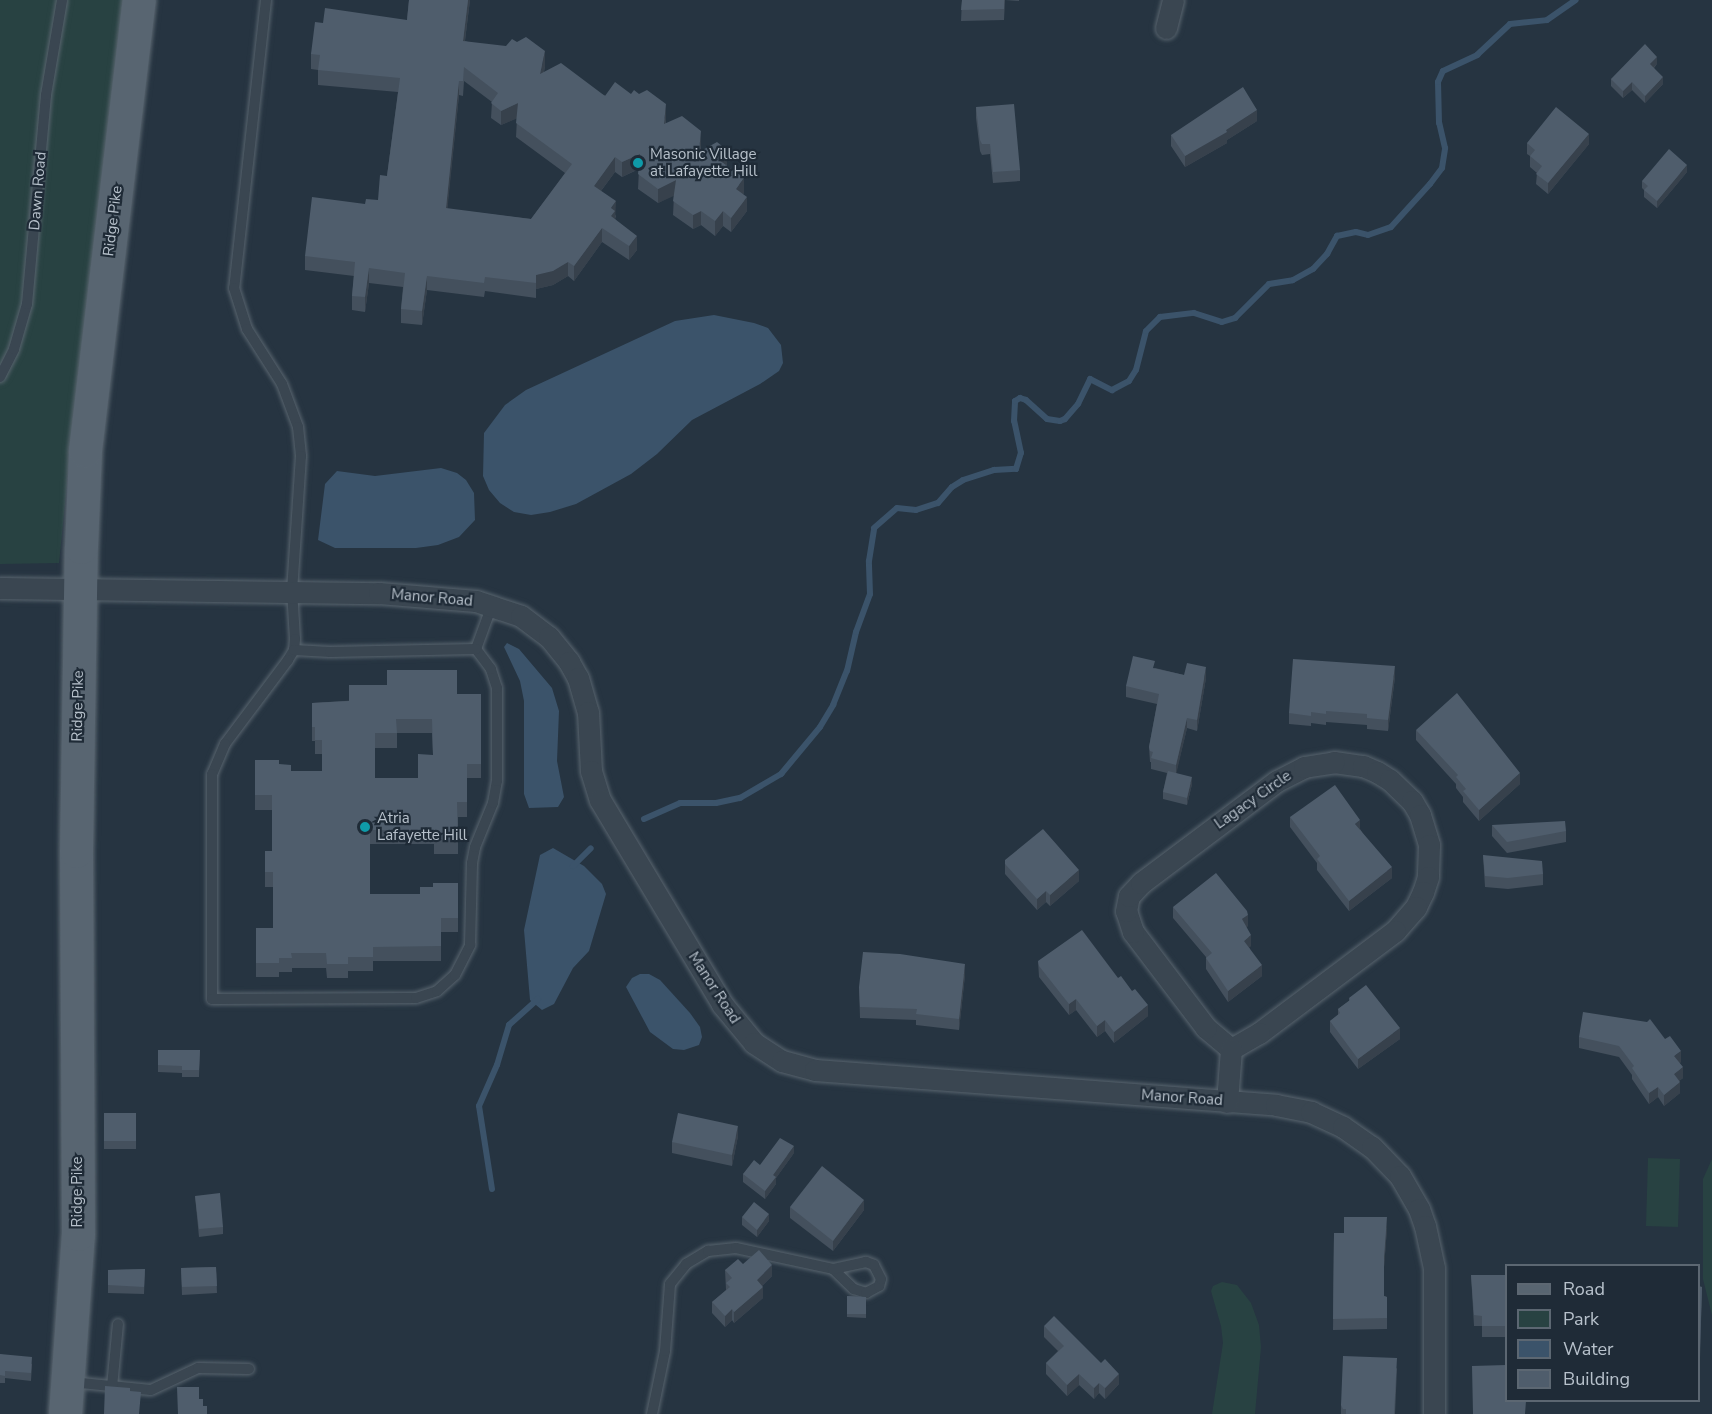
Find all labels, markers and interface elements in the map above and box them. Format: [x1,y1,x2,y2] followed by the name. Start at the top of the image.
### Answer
[650,145,757,180] place label: Masonic Village at Lafayette Hill
[26,151,50,231] street label: Dawn Road
[631,156,645,170] marker: Masonic Village at Lafayette Hill
[100,185,126,257] street label: Ridge Pike
[390,585,474,611] street label: Manor Road
[68,670,88,742] street label: Ridge Pike
[1211,767,1295,833] street label: Lagacy Circle
[377,809,467,844] place label: Atria Lafayette Hill
[358,820,372,834] marker: Atria Lafayette Hill
[684,949,744,1027] street label: Manor Road
[1141,1086,1223,1110] street label: Manor Road
[69,1156,87,1228] street label: Ridge Pike
[1505,1264,1700,1402] legend
[1563,1277,1605,1301] text: Road
[1563,1307,1599,1331] text: Park
[1563,1337,1614,1361] text: Water
[1563,1367,1630,1391] text: Building

